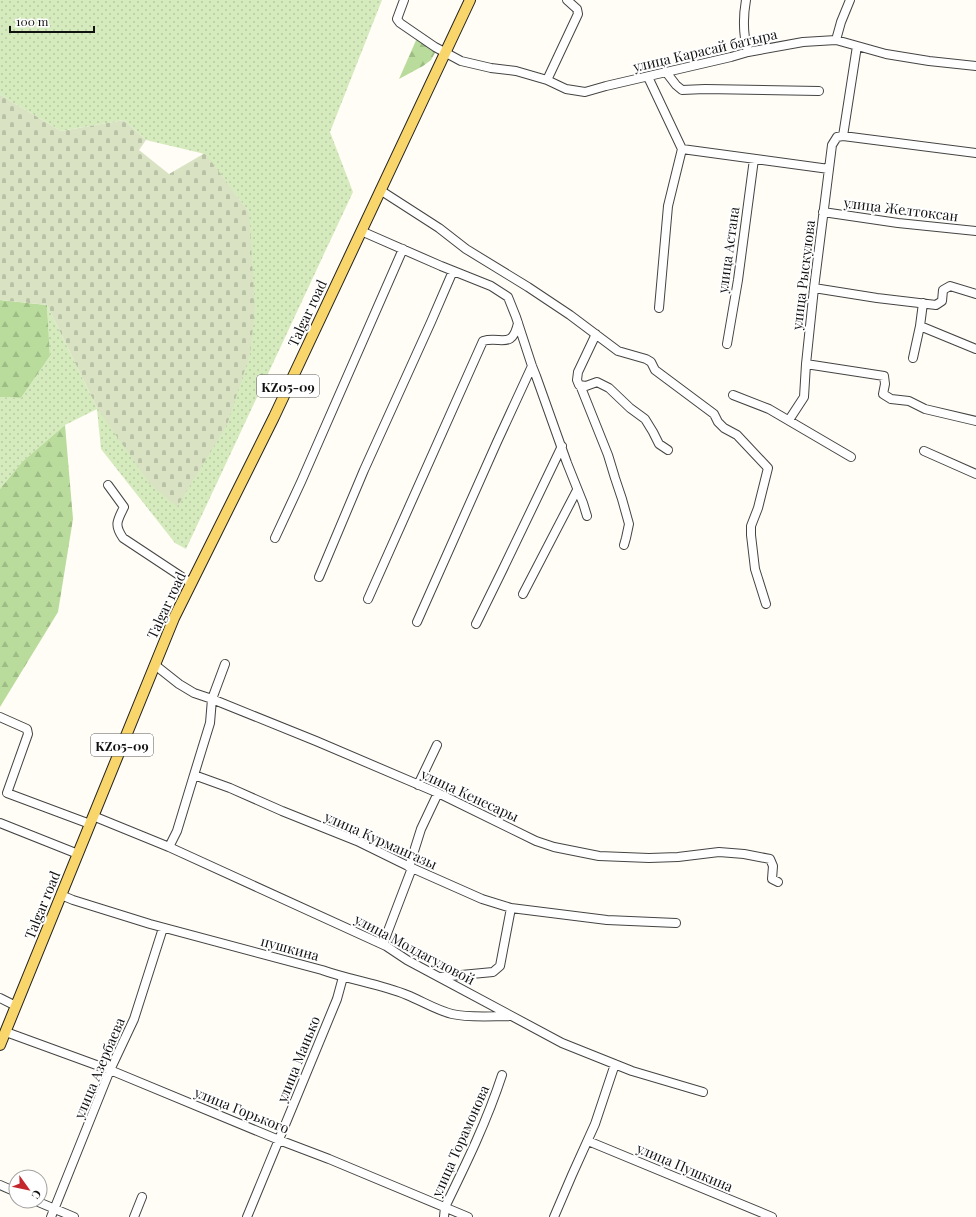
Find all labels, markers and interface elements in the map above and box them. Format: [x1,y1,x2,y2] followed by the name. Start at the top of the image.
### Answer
[10,8,94,34] scale bar
[16,13,49,29] text: 100 m
[630,24,779,76] street label: улица Карасай батыра
[842,192,960,225] street label: улица Желтоксан
[712,206,743,295] street label: улица Астана
[787,219,819,332] street label: улица Рыскулова
[283,276,331,350] street label: Talgar road
[257,375,319,397] road number: KZ05-09
[142,568,190,642] street label: Talgar road
[91,734,153,756] road number: KZ05-09
[417,764,522,826] street label: улица Кенесары
[321,806,441,874] street label: улица Курмангазы
[20,868,64,942] street label: Talgar road
[351,909,479,989] street label: улица Молдагуловой
[259,931,321,965] street label: пушкина
[272,1013,324,1106] street label: улица Манько
[69,1014,129,1123] street label: улица Азербаева
[191,1082,293,1138] street label: улица Горького
[426,1082,493,1201] street label: улица Торамонова
[633,1138,736,1196] street label: улица Пушкина
[8,1169,48,1209] north arrow
[28,1187,45,1202] text: С

